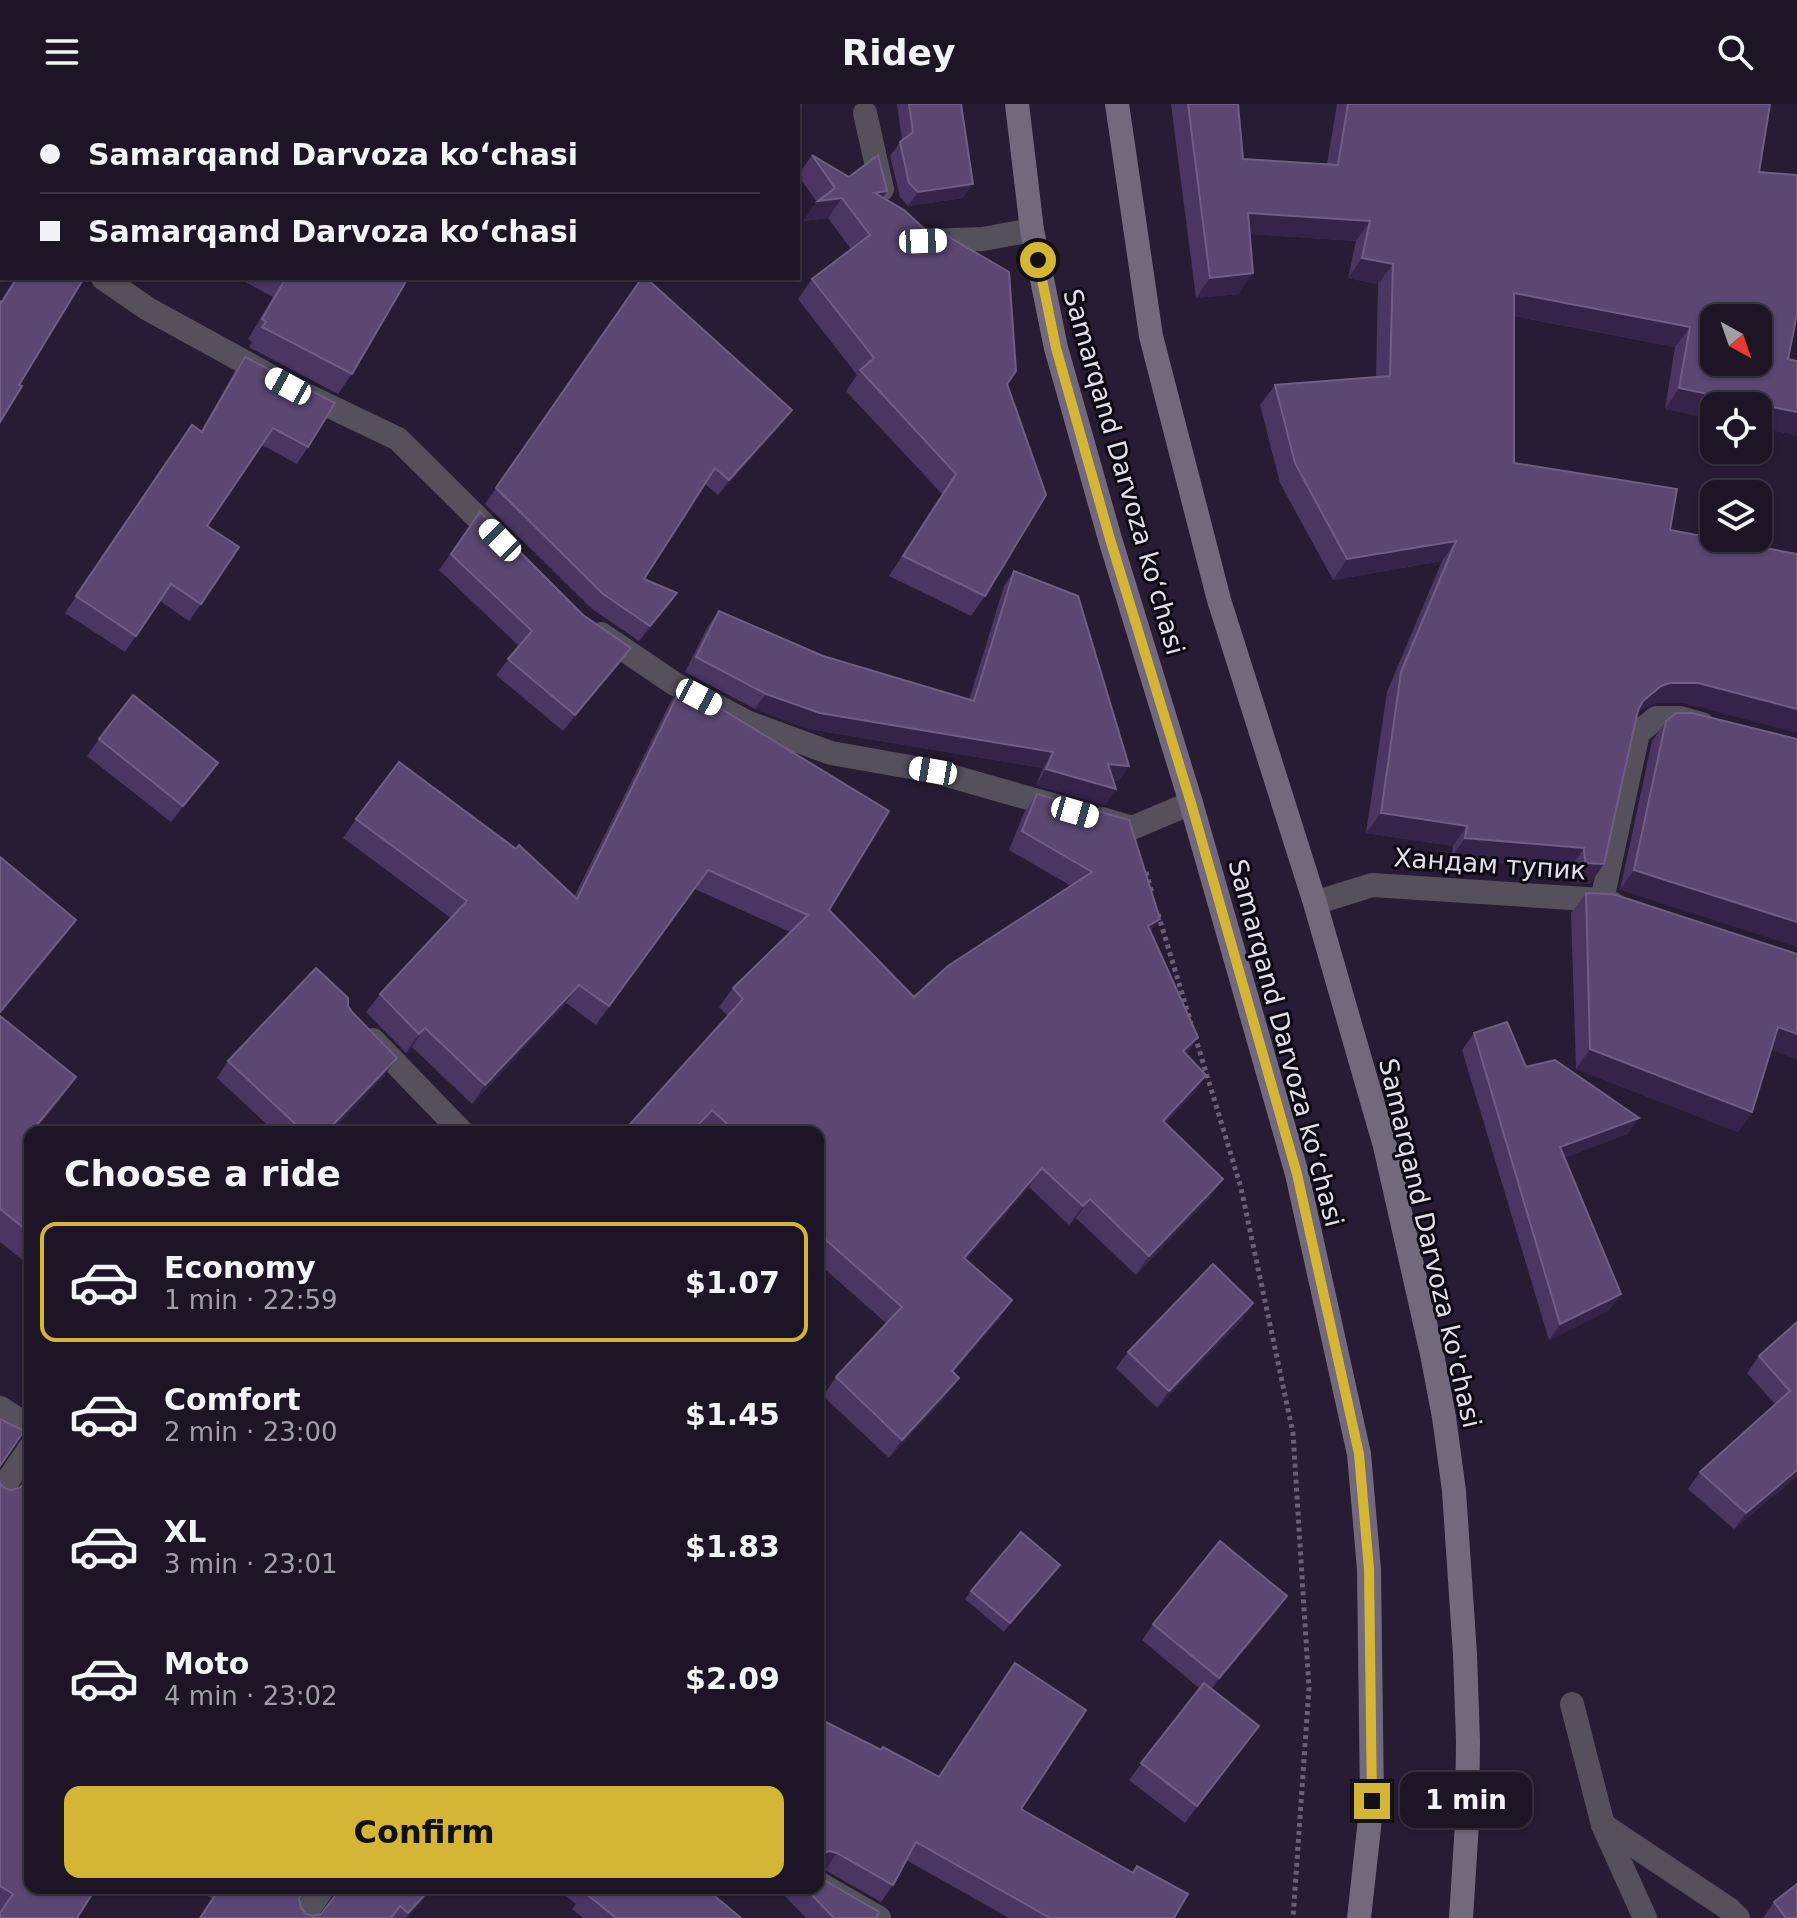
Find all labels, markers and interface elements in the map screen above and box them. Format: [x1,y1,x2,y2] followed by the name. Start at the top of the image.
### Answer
[40,30,84,74] icon: menu
[1713,30,1757,74] icon: search
[842,32,955,73] text: Ridey
[88,137,578,172] text: Samarqand Darvoza koʻchasi
[88,214,578,249] text: Samarqand Darvoza ko‘chasi
[899,228,947,254] car
[1020,242,1056,278] route start
[1057,286,1191,658] street label: Samarqand Darvoza koʻchasi
[1700,304,1772,376] north arrow
[1700,304,1772,552] map controls
[261,364,315,408] car
[1700,392,1772,464] button: locate
[1700,480,1772,552] button: layers
[475,515,525,565] car
[672,675,726,719] car
[907,755,959,787] car
[1049,794,1101,830] car
[1393,842,1587,886] street label: Хандам тупик
[1222,856,1350,1230] street label: Samarqand Darvoza ko‘chasi
[1373,1055,1487,1431] street label: Samarqand Darvoza ko'chasi
[64,1153,341,1194] text: Choose a ride
[68,1246,140,1318] icon: car
[164,1250,316,1285] text: Economy
[685,1265,780,1300] text: $1.07
[164,1285,338,1315] text: 1 min · 22:59
[68,1378,140,1450] icon: car
[164,1382,301,1417] text: Comfort
[685,1397,780,1432] text: $1.45
[164,1417,338,1447] text: 2 min · 23:00
[68,1510,140,1582] icon: car
[164,1514,206,1549] text: XL
[685,1529,780,1564] text: $1.83
[164,1549,338,1579] text: 3 min · 23:01
[68,1642,140,1714] icon: car
[164,1646,249,1681] text: Moto
[685,1661,780,1696] text: $2.09
[164,1681,338,1711] text: 4 min · 23:02
[1400,1773,1532,1829] callout: 1 min
[1354,1783,1390,1819] route end
[1425,1785,1507,1815] text: 1 min
[64,1786,784,1878] button: Confirm

